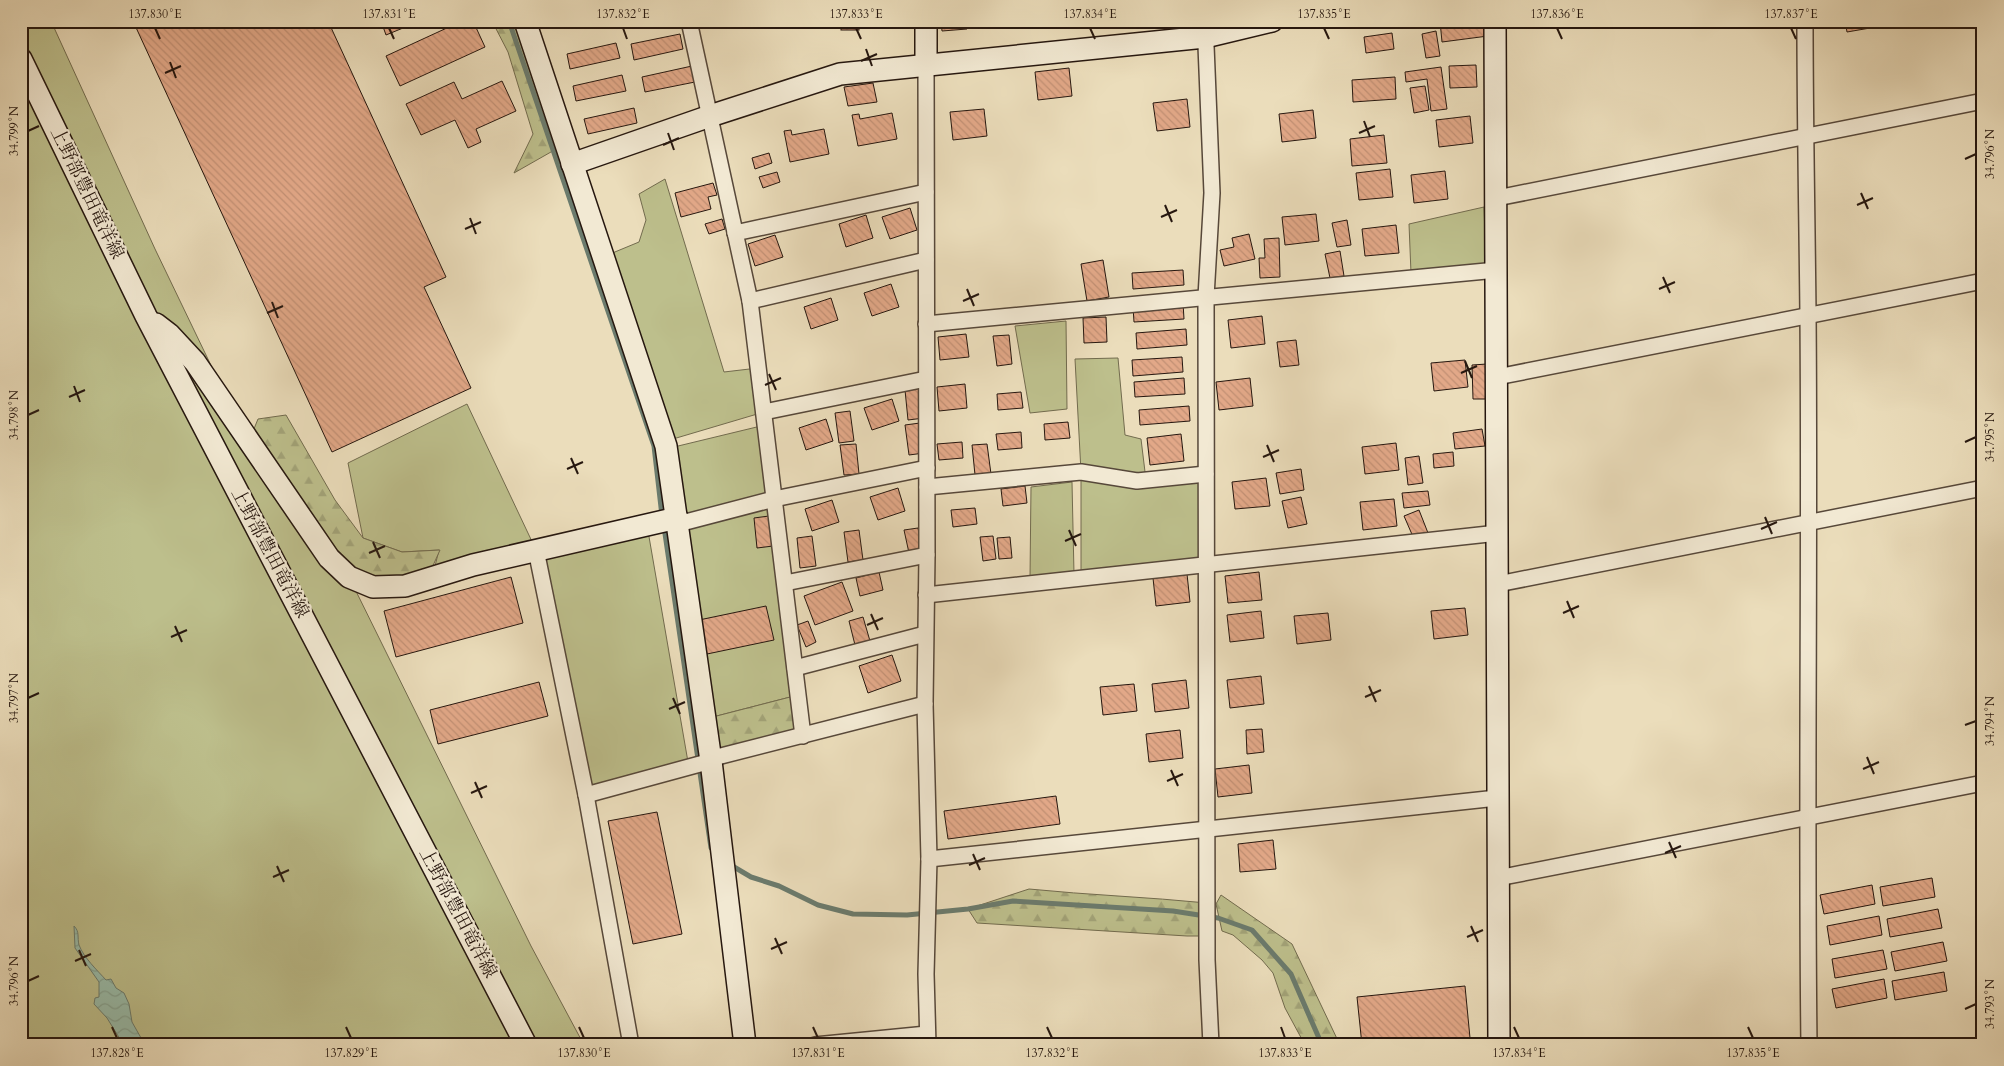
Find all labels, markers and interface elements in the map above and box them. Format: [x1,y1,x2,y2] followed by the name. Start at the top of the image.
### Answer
[128,6,182,22] text: 137.830°E
[362,6,416,22] text: 137.831°E
[596,6,650,22] text: 137.832°E
[829,6,883,22] text: 137.833°E
[1063,6,1117,22] text: 137.834°E
[1297,6,1351,22] text: 137.835°E
[1530,6,1584,22] text: 137.836°E
[1764,6,1818,22] text: 137.837°E
[6,105,22,156] text: 34.799°N
[44,123,130,263] street label: 上野部豊田竜洋線
[1982,128,1998,179] text: 34.796°N
[6,389,22,440] text: 34.798°N
[1982,411,1998,462] text: 34.795°N
[225,484,315,622] street label: 上野部豊田竜洋線
[6,672,22,723] text: 34.797°N
[1982,695,1998,746] text: 34.794°N
[413,844,503,982] street label: 上野部豊田竜洋線
[6,955,22,1006] text: 34.796°N
[1982,978,1998,1029] text: 34.793°N
[90,1045,144,1061] text: 137.828°E
[324,1045,378,1061] text: 137.829°E
[557,1045,611,1061] text: 137.830°E
[791,1045,845,1061] text: 137.831°E
[1025,1045,1079,1061] text: 137.832°E
[1258,1045,1312,1061] text: 137.833°E
[1492,1045,1546,1061] text: 137.834°E
[1726,1045,1780,1061] text: 137.835°E

